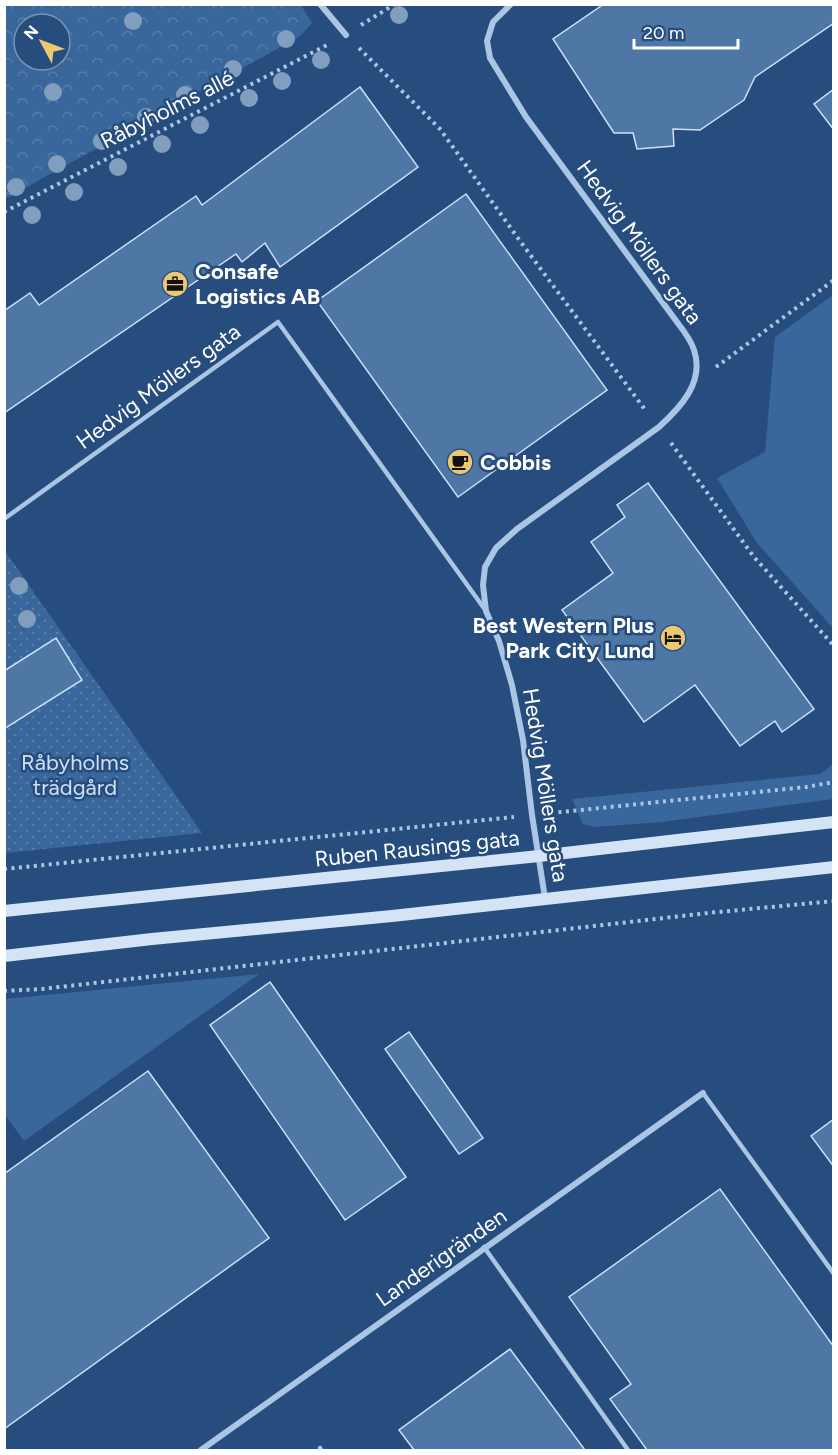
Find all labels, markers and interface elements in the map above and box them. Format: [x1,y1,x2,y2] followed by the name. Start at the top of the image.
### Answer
[12,12,72,72] north arrow
[634,12,738,50] scale bar
[20,22,42,43] text: N
[643,22,684,44] text: 20 m
[96,64,239,155] street label: Råbyholms allé
[571,155,708,330] street label: Hedvig Möllers gata
[195,258,320,310] place label: Consafe Logistics AB
[160,269,190,299] office icon: Consafe Logistics AB
[71,318,246,455] street label: Hedvig Möllers gata
[445,447,475,477] cafe icon: Cobbis
[480,449,551,476] place label: Cobbis
[473,612,654,664] place label: Best Western Plus Park City Lund
[658,623,688,653] hotel icon: Best Western Plus Park City Lund
[517,686,574,884] street label: Hedvig Möllers gata
[21,749,129,801] park label: Råbyholms trädgård
[313,824,521,873] street label: Ruben Rausings gata
[371,1202,512,1312] street label: Landerigränden

